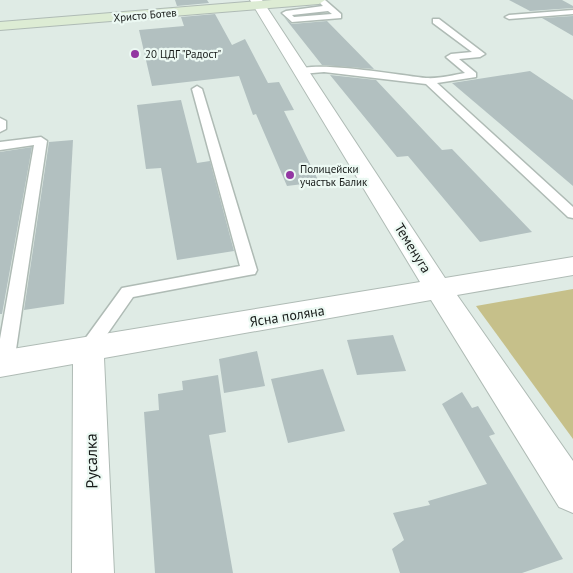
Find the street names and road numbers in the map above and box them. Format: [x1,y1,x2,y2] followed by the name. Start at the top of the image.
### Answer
[113,5,177,25] street label: Христо Ботев
[391,220,435,276] street label: Теменуга
[248,301,326,331] street label: Ясна поляна
[81,433,101,489] street label: Русалка

